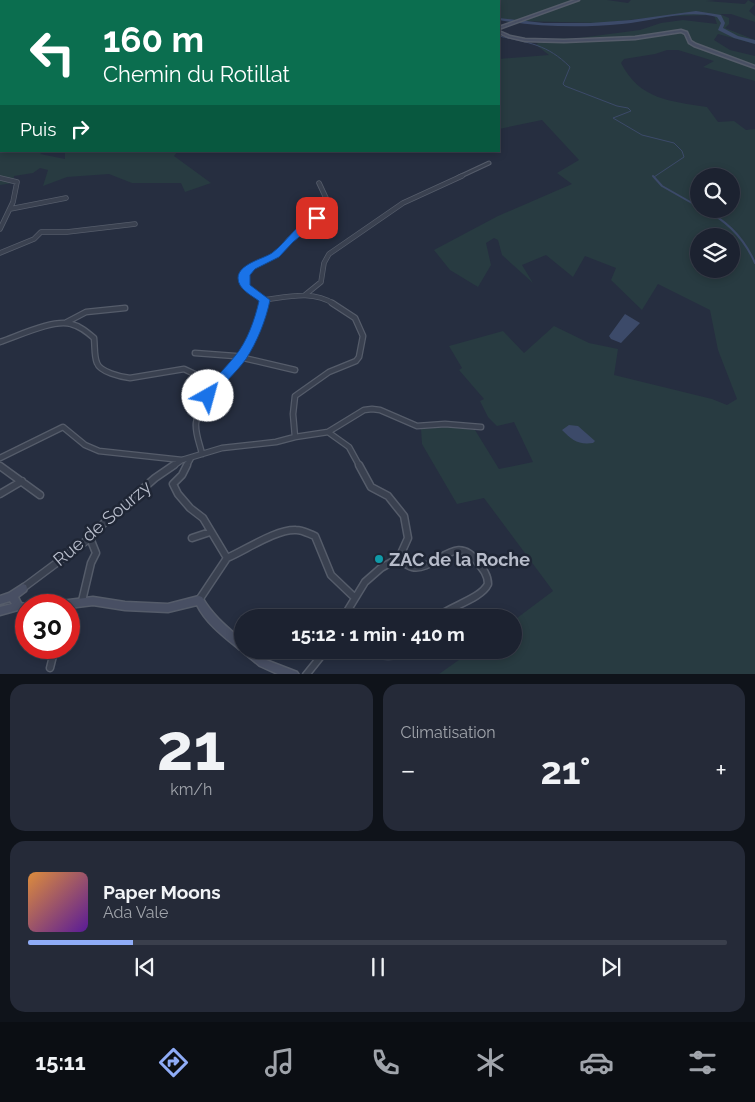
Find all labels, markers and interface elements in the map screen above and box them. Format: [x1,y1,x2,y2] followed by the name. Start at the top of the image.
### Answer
[103,19,204,60] text: 160 m
[20,20,85,85] icon: left
[103,61,290,87] text: Chemin du Rotillat
[66,115,94,143] icon: right
[20,118,56,140] text: Puis
[690,168,740,278] map controls
[690,168,740,218] button: search
[296,197,338,239] pin
[303,204,331,232] icon: arrive
[690,228,740,278] button: layers
[181,369,233,421] position arrow
[49,476,155,570] street label: Rue de Sourzy
[389,549,530,570] place label: ZAC de la Roche
[373,553,385,565] marker: ZAC de la Roche
[15,594,80,659] speed limit sign: 30
[291,623,465,645] text: 15:12 · 1 min · 410 m
[157,709,226,785] text: 21
[401,723,496,742] text: Climatisation
[540,748,591,793] text: 21°
[401,754,416,787] text: −
[715,754,727,787] text: +
[170,780,212,799] text: km/h
[103,881,221,903] text: Paper Moons
[103,903,168,922] text: Ada Vale
[131,953,159,981] icon: previous
[364,953,392,981] icon: pause
[597,953,625,981] icon: next
[156,1045,191,1080] icon: directions
[262,1045,297,1080] icon: music
[368,1045,403,1080] icon: phone
[473,1045,508,1080] icon: climate
[579,1045,614,1080] icon: car
[685,1045,720,1080] icon: filters
[35,1049,86,1075] text: 15:11

